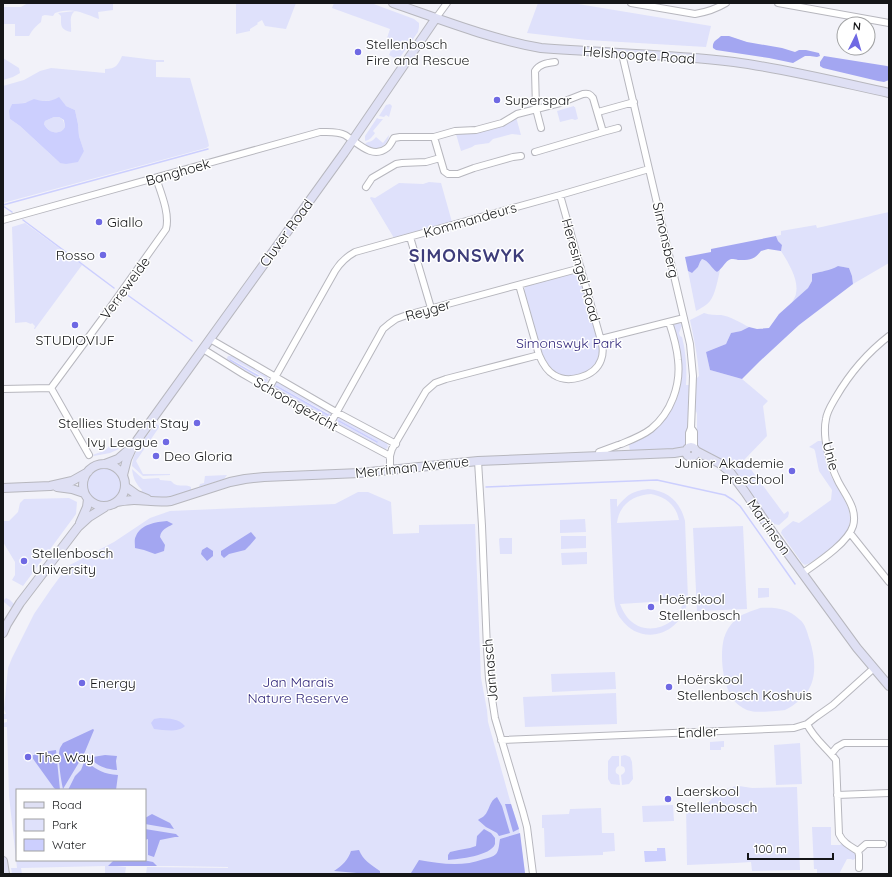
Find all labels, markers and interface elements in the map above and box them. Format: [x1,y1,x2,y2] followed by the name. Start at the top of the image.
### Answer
[836,16,876,56] north arrow
[852,19,862,33] text: N
[366,35,470,69] place label: Stellenbosch Fire and Rescue
[582,42,696,68] street label: Helshoogte Road
[353,47,363,57] marker: Stellenbosch Fire and Rescue
[505,91,572,109] place label: Superspar
[492,95,502,105] marker: Superspar
[144,154,212,190] street label: Banghoek
[255,196,317,270] street label: Cluver Road
[421,198,519,242] street label: Kommandeurs
[649,200,683,280] street label: Simonsberg
[107,213,143,231] place label: Giallo
[558,216,604,324] street label: Heresingel Road
[94,217,104,227] marker: Giallo
[409,244,525,267] district label: SIMONSWYK
[56,246,95,264] place label: Rosso
[98,250,108,260] marker: Rosso
[96,253,154,323] street label: Verreweide
[403,295,453,325] street label: Reyger
[70,320,80,330] marker: STUDIOVIJF
[35,331,115,349] place label: STUDIOVIJF
[516,334,622,352] park label: Simonswyk Park
[251,373,341,435] street label: Schoongezicht
[58,414,189,432] place label: Stellies Student Stay
[192,418,202,428] marker: Stellies Student Stay
[87,433,158,451] place label: Ivy League
[161,437,171,447] marker: Ivy League
[819,440,843,472] street label: Unie
[164,447,233,465] place label: Deo Gloria
[151,451,161,461] marker: Deo Gloria
[354,452,470,482] street label: Merriman Avenue
[674,454,784,488] place label: Junior Akademie Preschool
[787,466,797,476] marker: Junior Akademie Preschool
[743,495,795,559] street label: Martinson
[32,544,113,578] place label: Stellenbosch University
[19,556,29,566] marker: Stellenbosch University
[659,590,740,624] place label: Hoërskool Stellenbosch
[646,602,656,612] marker: Hoërskool Stellenbosch
[478,638,502,702] street label: Jannasch
[677,670,812,704] place label: Hoërskool Stellenbosch Koshuis
[247,673,349,707] park label: Jan Marais Nature Reserve
[90,674,136,692] place label: Energy
[77,678,87,688] marker: Energy
[664,682,674,692] marker: Hoërskool Stellenbosch Koshuis
[677,722,719,742] street label: Endler
[36,748,94,766] place label: The Way
[23,752,33,762] marker: The Way
[676,782,757,816] place label: Laerskool Stellenbosch
[16,789,146,861] legend
[663,794,673,804] marker: Laerskool Stellenbosch
[52,797,82,812] text: Road
[52,817,77,832] text: Park
[748,835,833,861] scale bar
[52,837,87,852] text: Water
[754,841,787,856] text: 100 m

